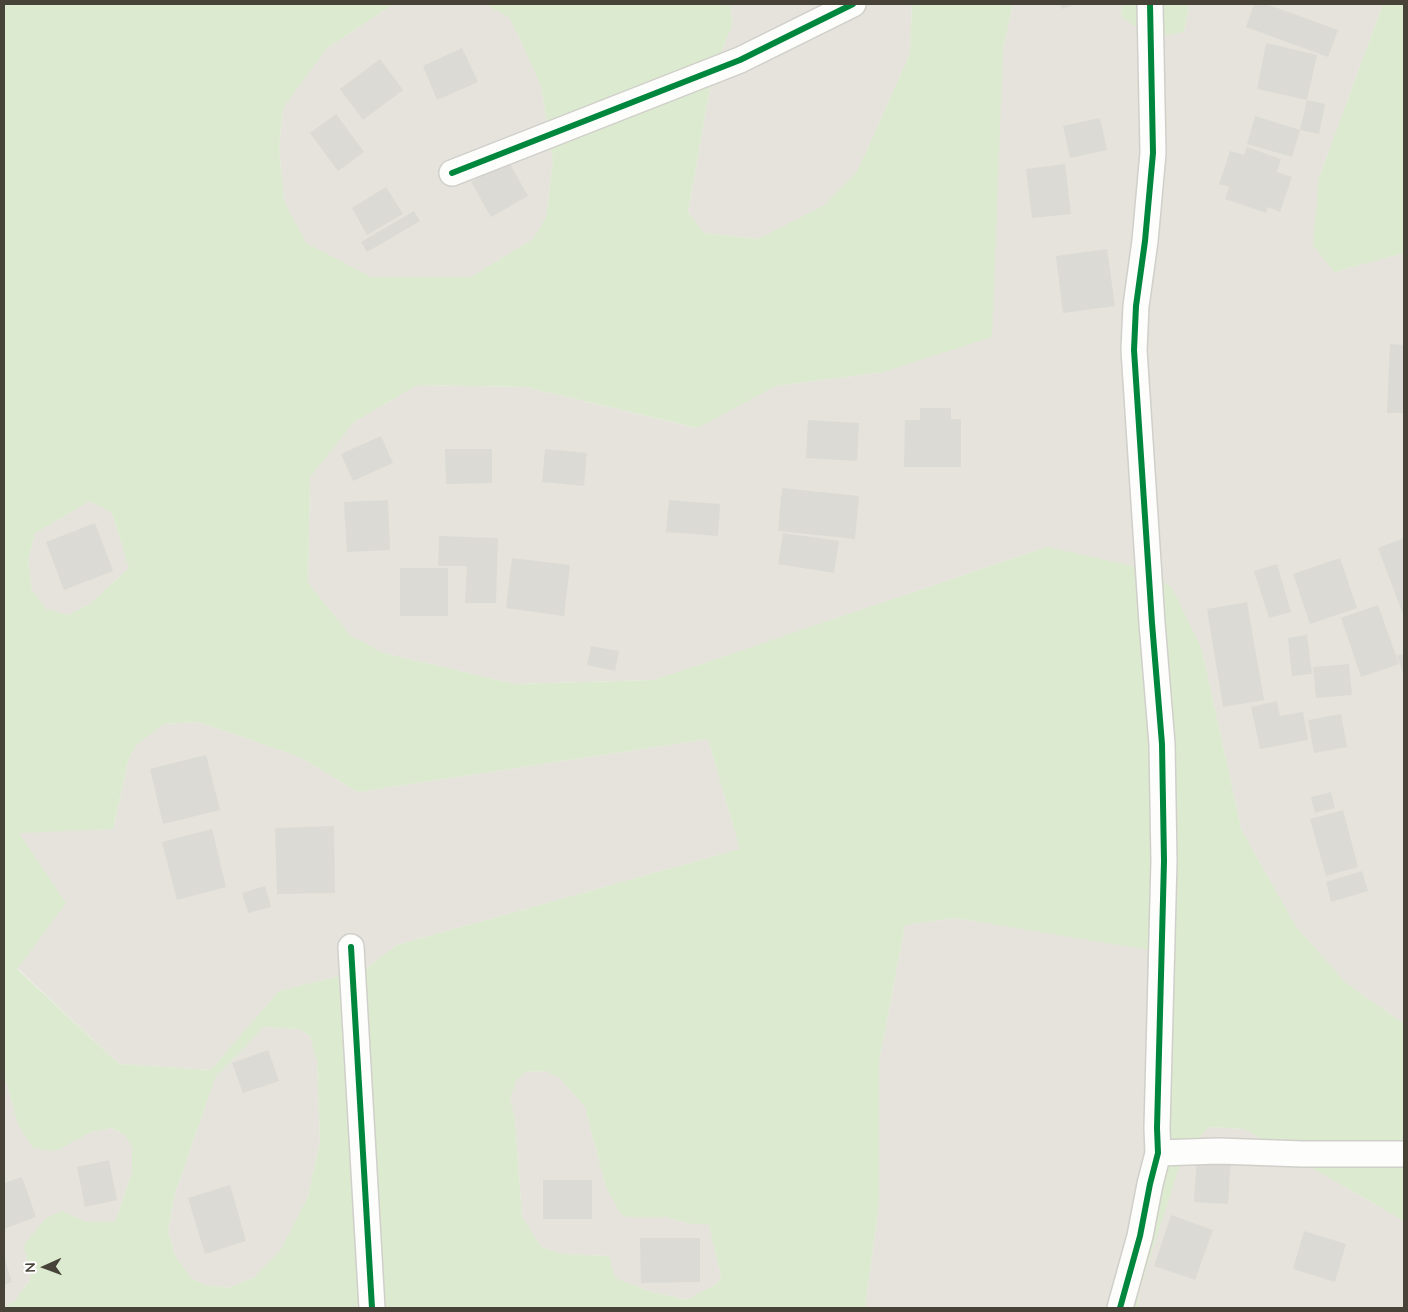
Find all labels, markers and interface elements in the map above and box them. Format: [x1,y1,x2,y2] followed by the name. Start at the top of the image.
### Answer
[20,1242,70,1292] north arrow
[21,1262,39,1273] text: N

